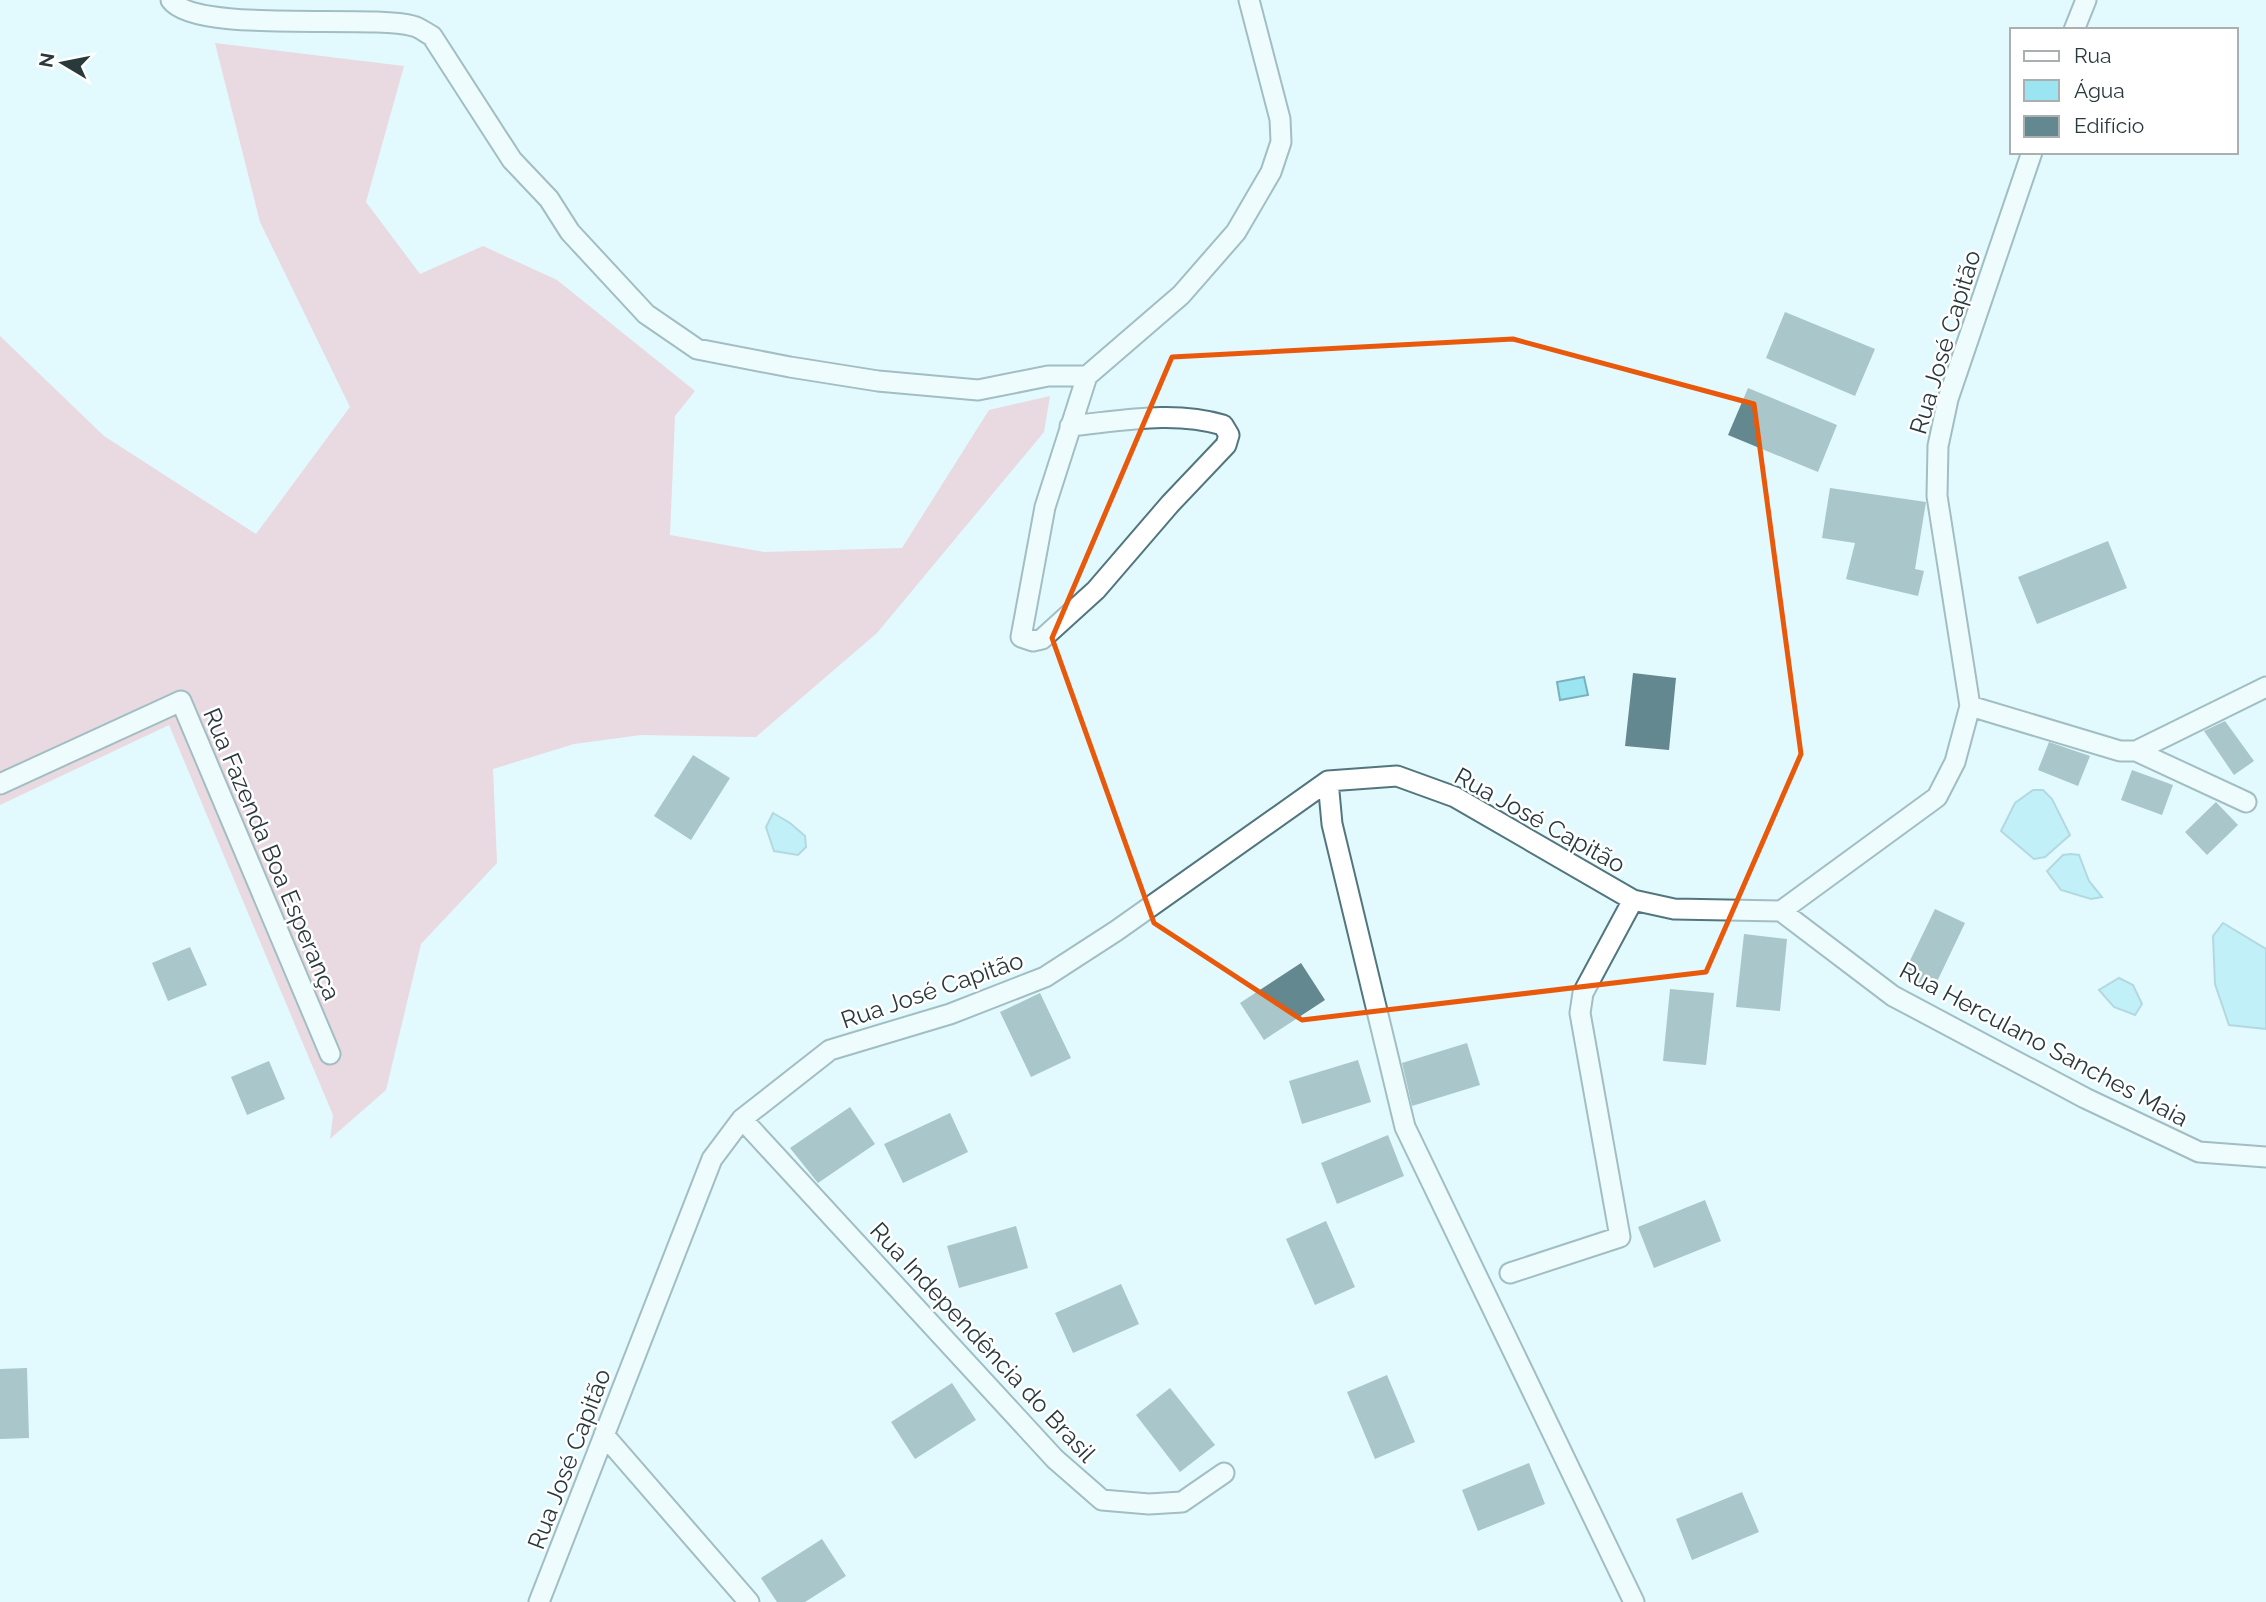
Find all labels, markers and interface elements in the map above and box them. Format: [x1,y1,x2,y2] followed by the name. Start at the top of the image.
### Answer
[28,28,98,98] north arrow
[2010,28,2238,154] legend
[2074,43,2111,68] text: Rua
[34,51,58,69] text: N
[2074,78,2125,103] text: Água
[2074,113,2144,138] text: Edifício
[1903,247,1987,437] street label: Rua José Capitão
[197,704,347,1004] street label: Rua Fazenda Boa Esperança
[1450,761,1630,879] street label: Rua José Capitão
[837,945,1027,1035] street label: Rua José Capitão
[1895,955,2193,1133] street label: Rua Herculano Sanches Maia
[864,1216,1102,1468] street label: Rua Independência do Brasil
[521,1365,617,1553] street label: Rua José Capitão

